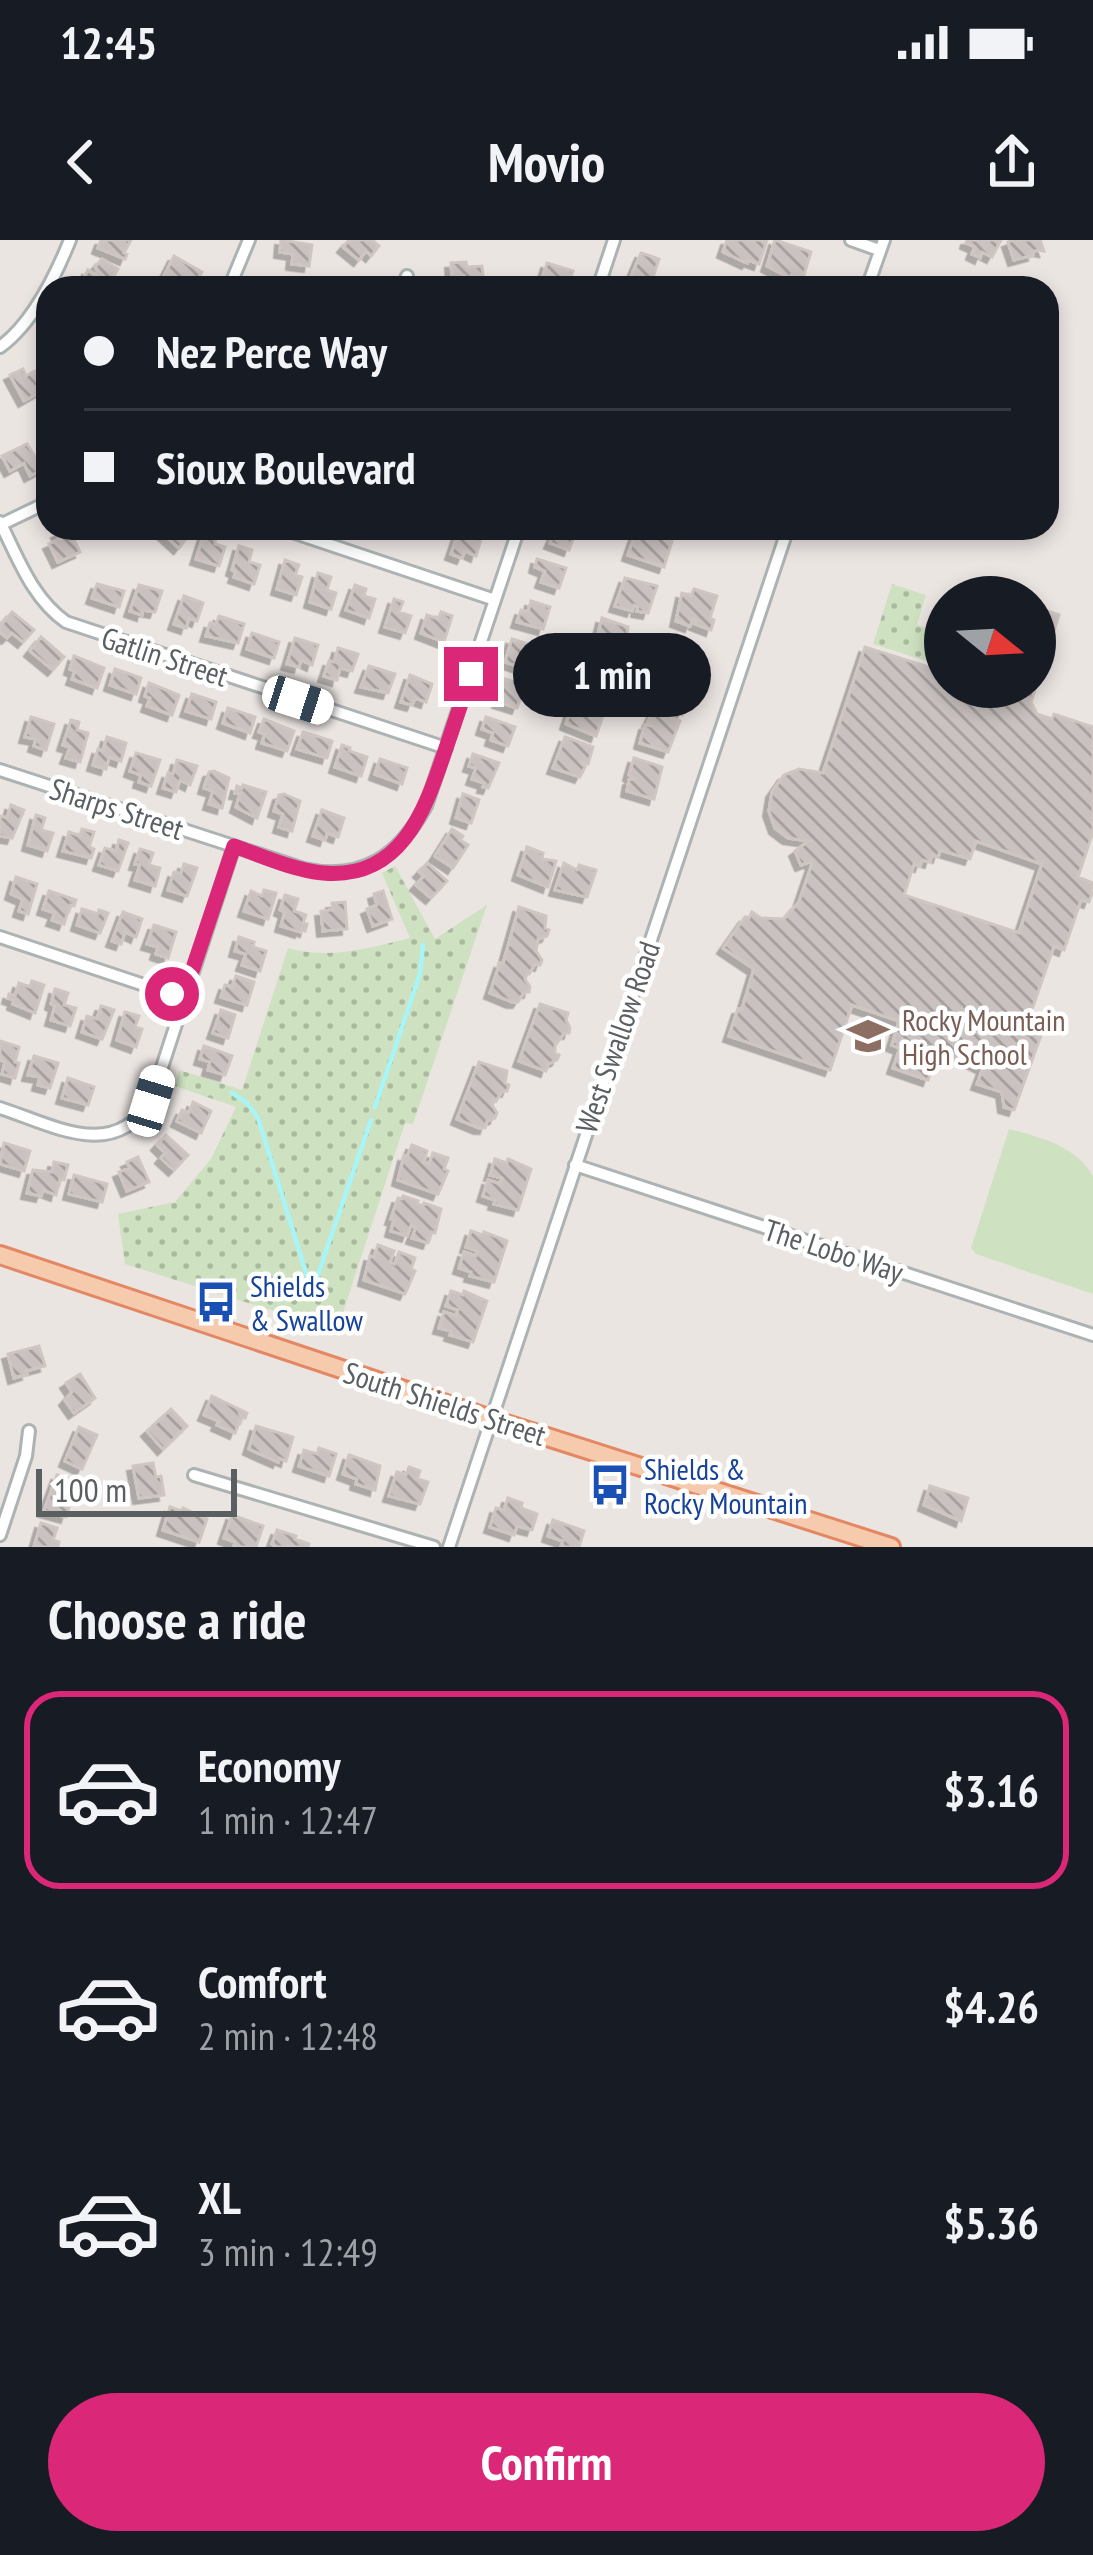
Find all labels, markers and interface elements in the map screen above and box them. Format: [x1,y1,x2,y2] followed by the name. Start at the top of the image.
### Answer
[60,13,157,71] text: 12:45
[488,127,605,197] text: Movio
[48,129,114,195] icon: back
[979,129,1045,195] icon: share
[156,322,387,380] text: Nez Perce Way
[156,438,415,496] text: Sioux Boulevard
[924,576,1056,708] north arrow
[924,576,1056,708] map controls
[97,617,234,695] street label: Gatlin Street
[513,632,711,716] callout: 1 min
[444,647,498,701] route end
[573,649,651,700] text: 1 min
[258,672,338,728] car
[45,768,189,848] street label: Sharps Street
[566,936,668,1138] street label: West Swallow Road
[145,967,199,1021] route start
[902,1000,1065,1073] place label: Rocky Mountain High School
[845,1013,891,1059] school or university icon: Rocky Mountain High School
[123,1061,179,1141] car
[760,1209,909,1291] street label: The Lobo Way
[250,1266,363,1339] place label: Shields & Swallow
[193,1279,239,1325] bus stop icon: Shields & Swallow
[339,1352,552,1454] street label: South Shields Street
[644,1449,807,1522] place label: Shields & Rocky Mountain
[587,1462,633,1508] bus stop icon: Shields & Rocky Mountain
[36,1463,237,1516] scale bar
[54,1468,127,1511] text: 100 m
[48,1584,307,1654] text: Choose a ride
[54,1736,162,1844] icon: car
[198,1736,341,1794] text: Economy
[943,1761,1039,1819] text: $3.16
[198,1794,378,1845] text: 1 min · 12:47
[54,1952,162,2060] icon: car
[198,1952,327,2010] text: Comfort
[943,1977,1039,2035] text: $4.26
[198,2010,378,2061] text: 2 min · 12:48
[54,2168,162,2276] icon: car
[198,2168,241,2226] text: XL
[943,2193,1039,2251] text: $5.36
[198,2226,378,2277] text: 3 min · 12:49
[48,2393,1045,2531] button: Confirm

